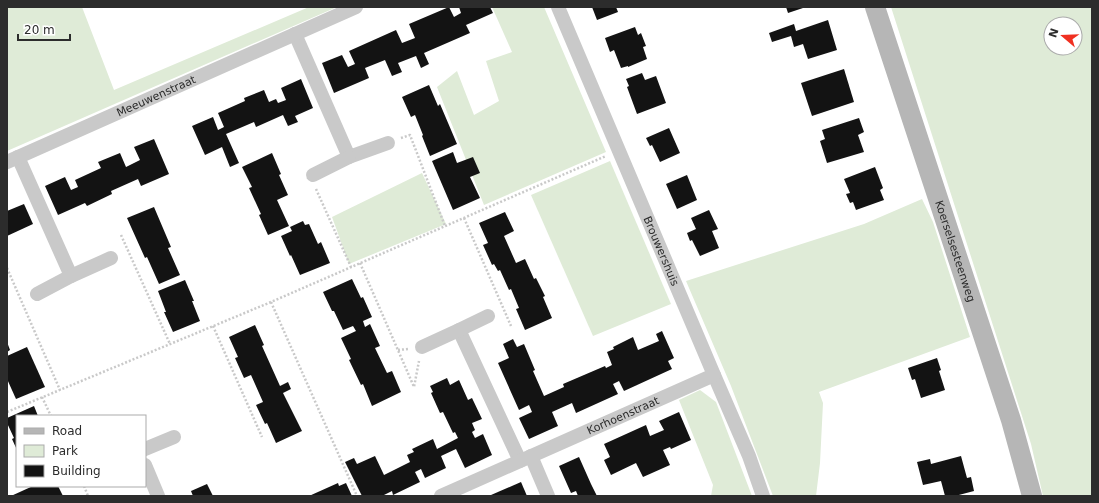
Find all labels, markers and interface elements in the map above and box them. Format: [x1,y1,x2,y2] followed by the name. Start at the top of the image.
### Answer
[18,16,70,42] scale bar
[1043,16,1083,56] north arrow
[24,23,55,37] text: 20 m
[1046,26,1062,39] text: N
[114,72,198,119] street label: Meeuwenstraat
[933,199,978,304] street label: Koerselsesteenweg
[641,214,682,288] street label: Brouwershuis
[585,393,662,437] street label: Korhoenstraat
[16,415,146,487] legend
[52,424,82,438] text: Road
[52,444,78,458] text: Park
[52,464,101,478] text: Building

